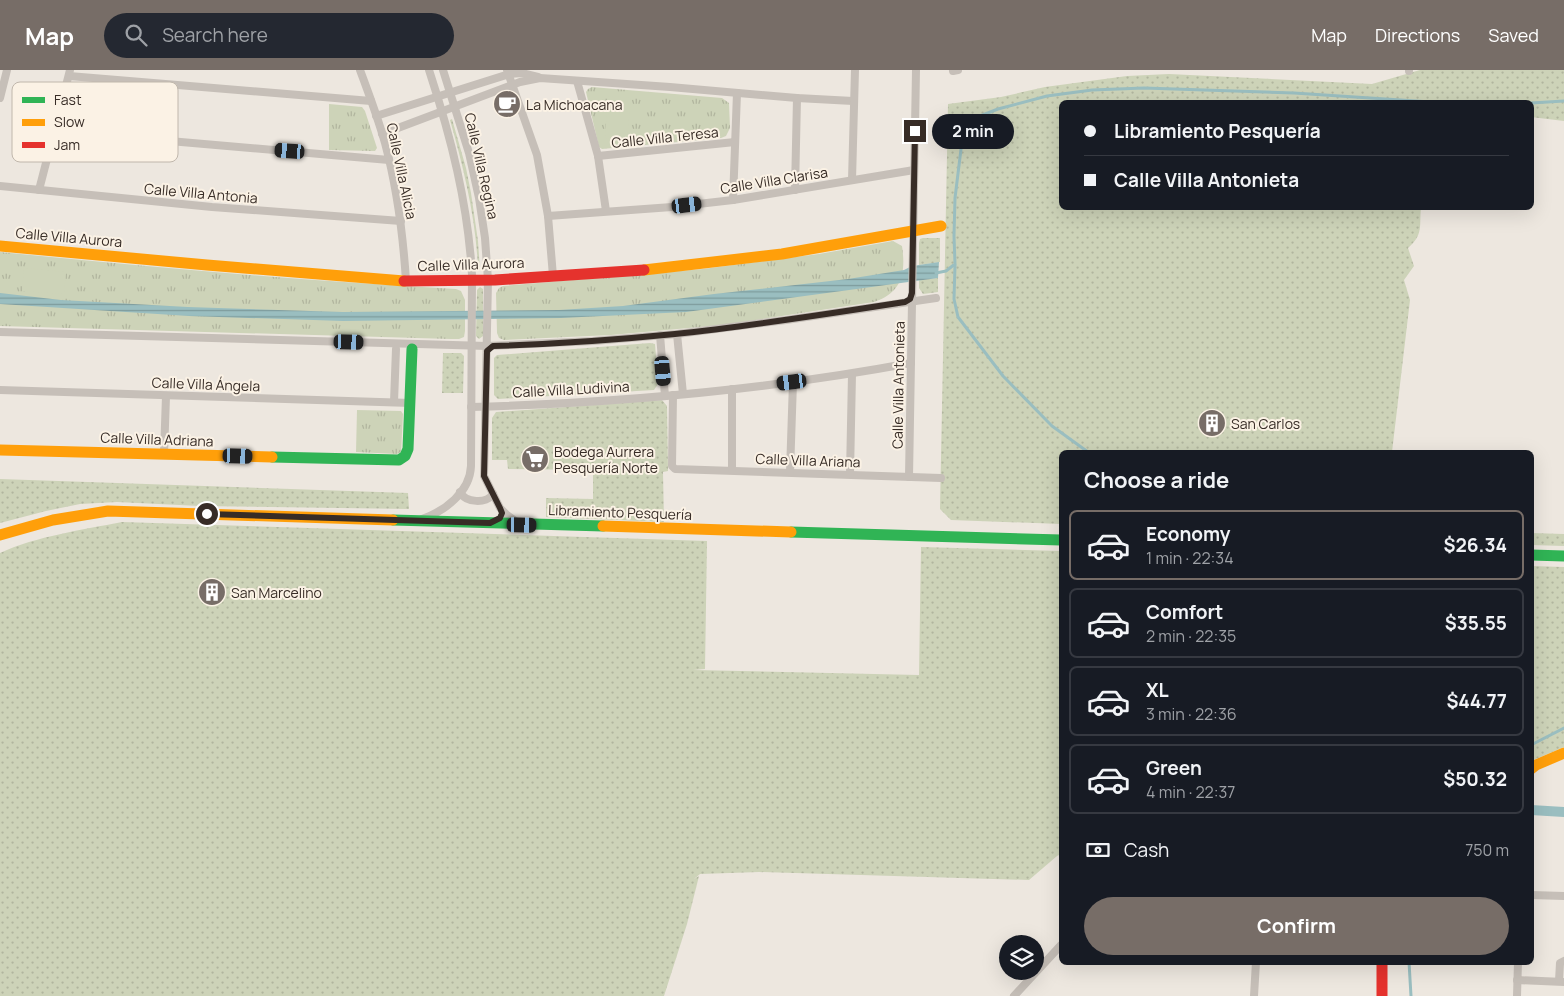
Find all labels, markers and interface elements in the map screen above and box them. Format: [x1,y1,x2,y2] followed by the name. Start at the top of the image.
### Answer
[104,13,454,58] search box
[25,19,74,52] text: Map
[122,21,150,49] icon: search
[162,22,268,48] text: Search here
[1311,23,1347,47] text: Map
[1375,23,1460,47] text: Directions
[1488,23,1539,47] text: Saved
[12,82,178,162] legend
[492,89,522,119] cafe icon: La Michoacana
[54,90,82,109] text: Fast
[526,95,622,114] place label: La Michoacana
[461,111,503,221] street label: Calle Villa Regina
[54,112,85,131] text: Slow
[932,114,1015,148] callout: 2 min
[1114,118,1321,144] text: Libramiento Pesquería
[904,120,926,142] route end
[952,120,994,142] text: 2 min
[383,121,421,221] street label: Calle Villa Alicia
[611,122,719,152] street label: Calle Villa Teresa
[54,135,80,154] text: Jam
[274,142,305,160] car
[719,162,829,198] street label: Calle Villa Clarisa
[1114,167,1299,193] text: Calle Villa Antonieta
[143,179,259,207] street label: Calle Villa Antonia
[671,196,702,214] car
[15,223,123,251] street label: Calle Villa Aurora
[417,253,525,275] street label: Calle Villa Aurora
[887,321,909,449] street label: Calle Villa Antonieta
[333,334,364,350] car
[654,355,671,387] car
[151,373,261,395] street label: Calle Villa Ángela
[776,373,807,391] car
[512,376,630,402] street label: Calle Villa Ludivina
[1197,408,1227,438] building icon: San Carlos
[1231,414,1300,433] place label: San Carlos
[100,428,214,450] street label: Calle Villa Adriana
[554,442,658,477] place label: Bodega Aurrera Pesquería Norte
[520,444,550,474] supermarket icon: Bodega Aurrera Pesquería Norte
[222,448,253,464] car
[755,449,861,471] street label: Calle Villa Ariana
[1084,465,1229,495] text: Choose a ride
[548,500,692,524] street label: Libramiento Pesquería
[196,503,218,525] route start
[506,517,537,533] car
[1146,521,1230,547] text: Economy
[1086,523,1131,568] icon: car
[1444,532,1507,558] text: $26.34
[1146,547,1234,569] text: 1 min · 22:34
[197,577,227,607] building icon: San Marcelino
[231,583,322,602] place label: San Marcelino
[1146,599,1223,625] text: Comfort
[1086,601,1131,646] icon: car
[1445,610,1507,636] text: $35.55
[1146,625,1236,647] text: 2 min · 22:35
[1146,677,1169,703] text: XL
[1086,679,1131,724] icon: car
[1446,688,1507,714] text: $44.77
[1146,703,1237,725] text: 3 min · 22:36
[1146,755,1202,781] text: Green
[1086,757,1131,802] icon: car
[1443,766,1507,792] text: $50.32
[1146,781,1235,803] text: 4 min · 22:37
[1084,836,1112,864] icon: cash
[1124,837,1169,863] text: Cash
[1465,839,1509,861] text: 750 m
[1084,897,1509,955] button: Confirm
[999,935,1044,980] map controls
[999,935,1044,980] button: layers

